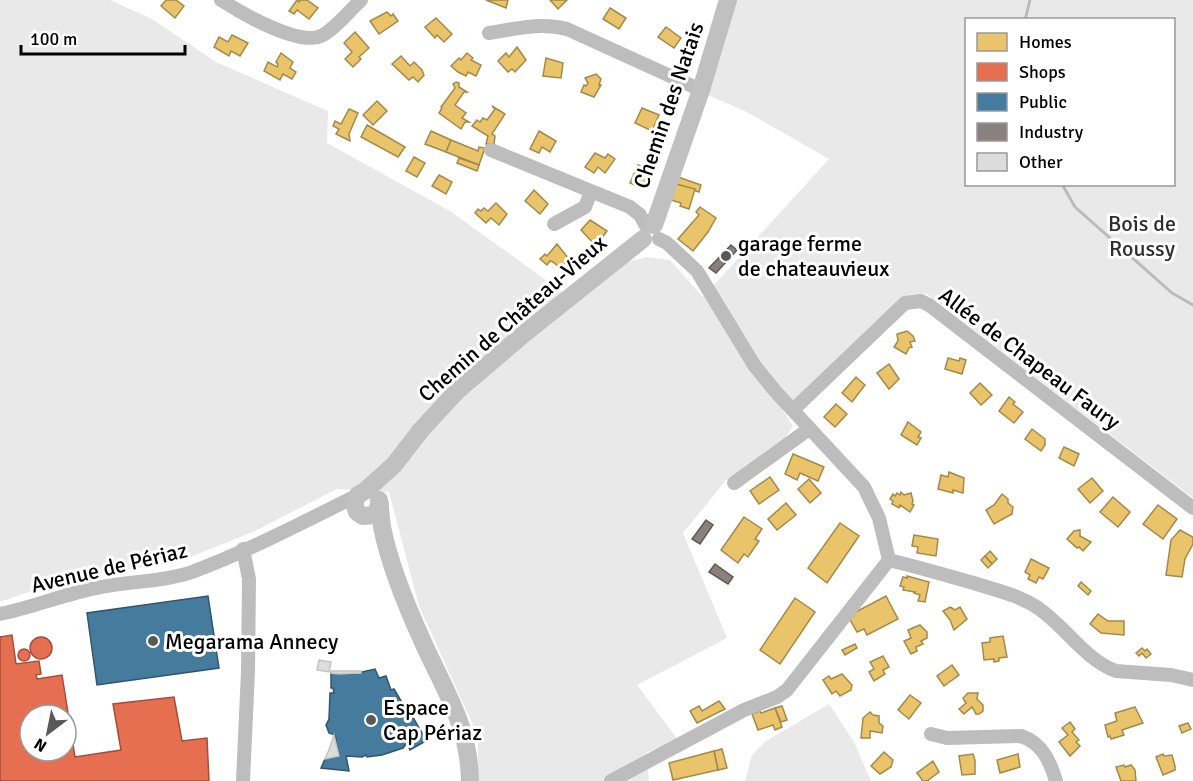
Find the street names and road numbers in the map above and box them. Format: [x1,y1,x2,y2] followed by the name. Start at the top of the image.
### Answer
[627,18,710,192] street label: Chemin des Natais
[413,229,612,408] street label: Chemin de Château-Vieux
[934,281,1126,436] street label: Allée de Chapeau Faury
[28,536,190,599] street label: Avenue de Périaz

